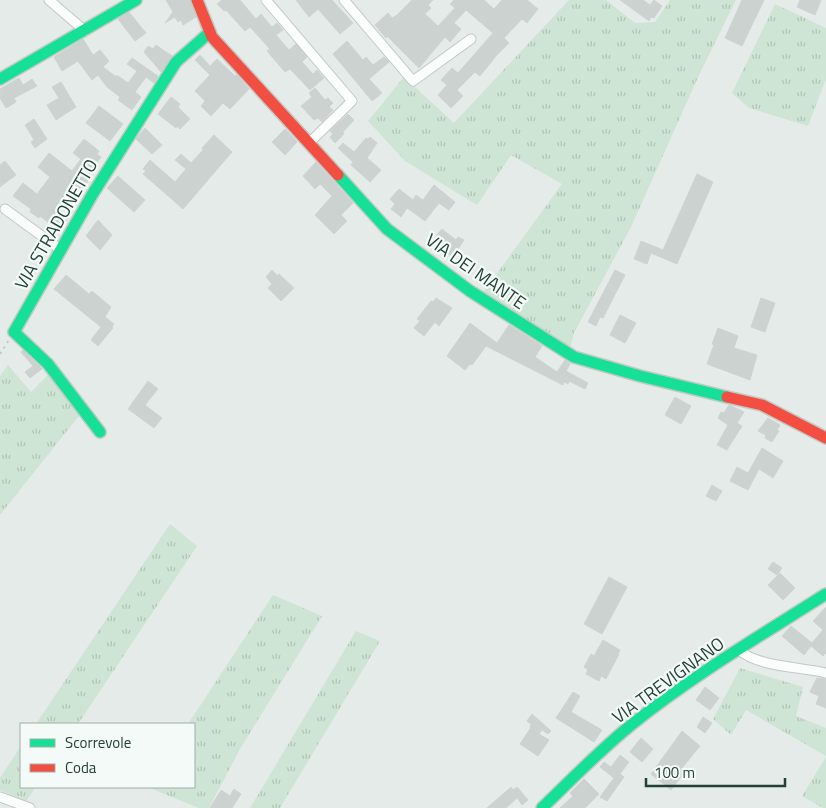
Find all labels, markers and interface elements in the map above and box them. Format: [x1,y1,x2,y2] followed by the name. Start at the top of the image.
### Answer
[8,154,104,294] street label: VIA STRADONETTO
[420,226,532,316] street label: VIA DEI MANTE
[606,630,730,730] street label: VIA TREVIGNANO
[20,723,195,788] legend
[65,731,131,754] text: Scorrevole
[65,756,97,779] text: Coda
[646,756,785,788] scale bar
[654,761,695,784] text: 100 m

